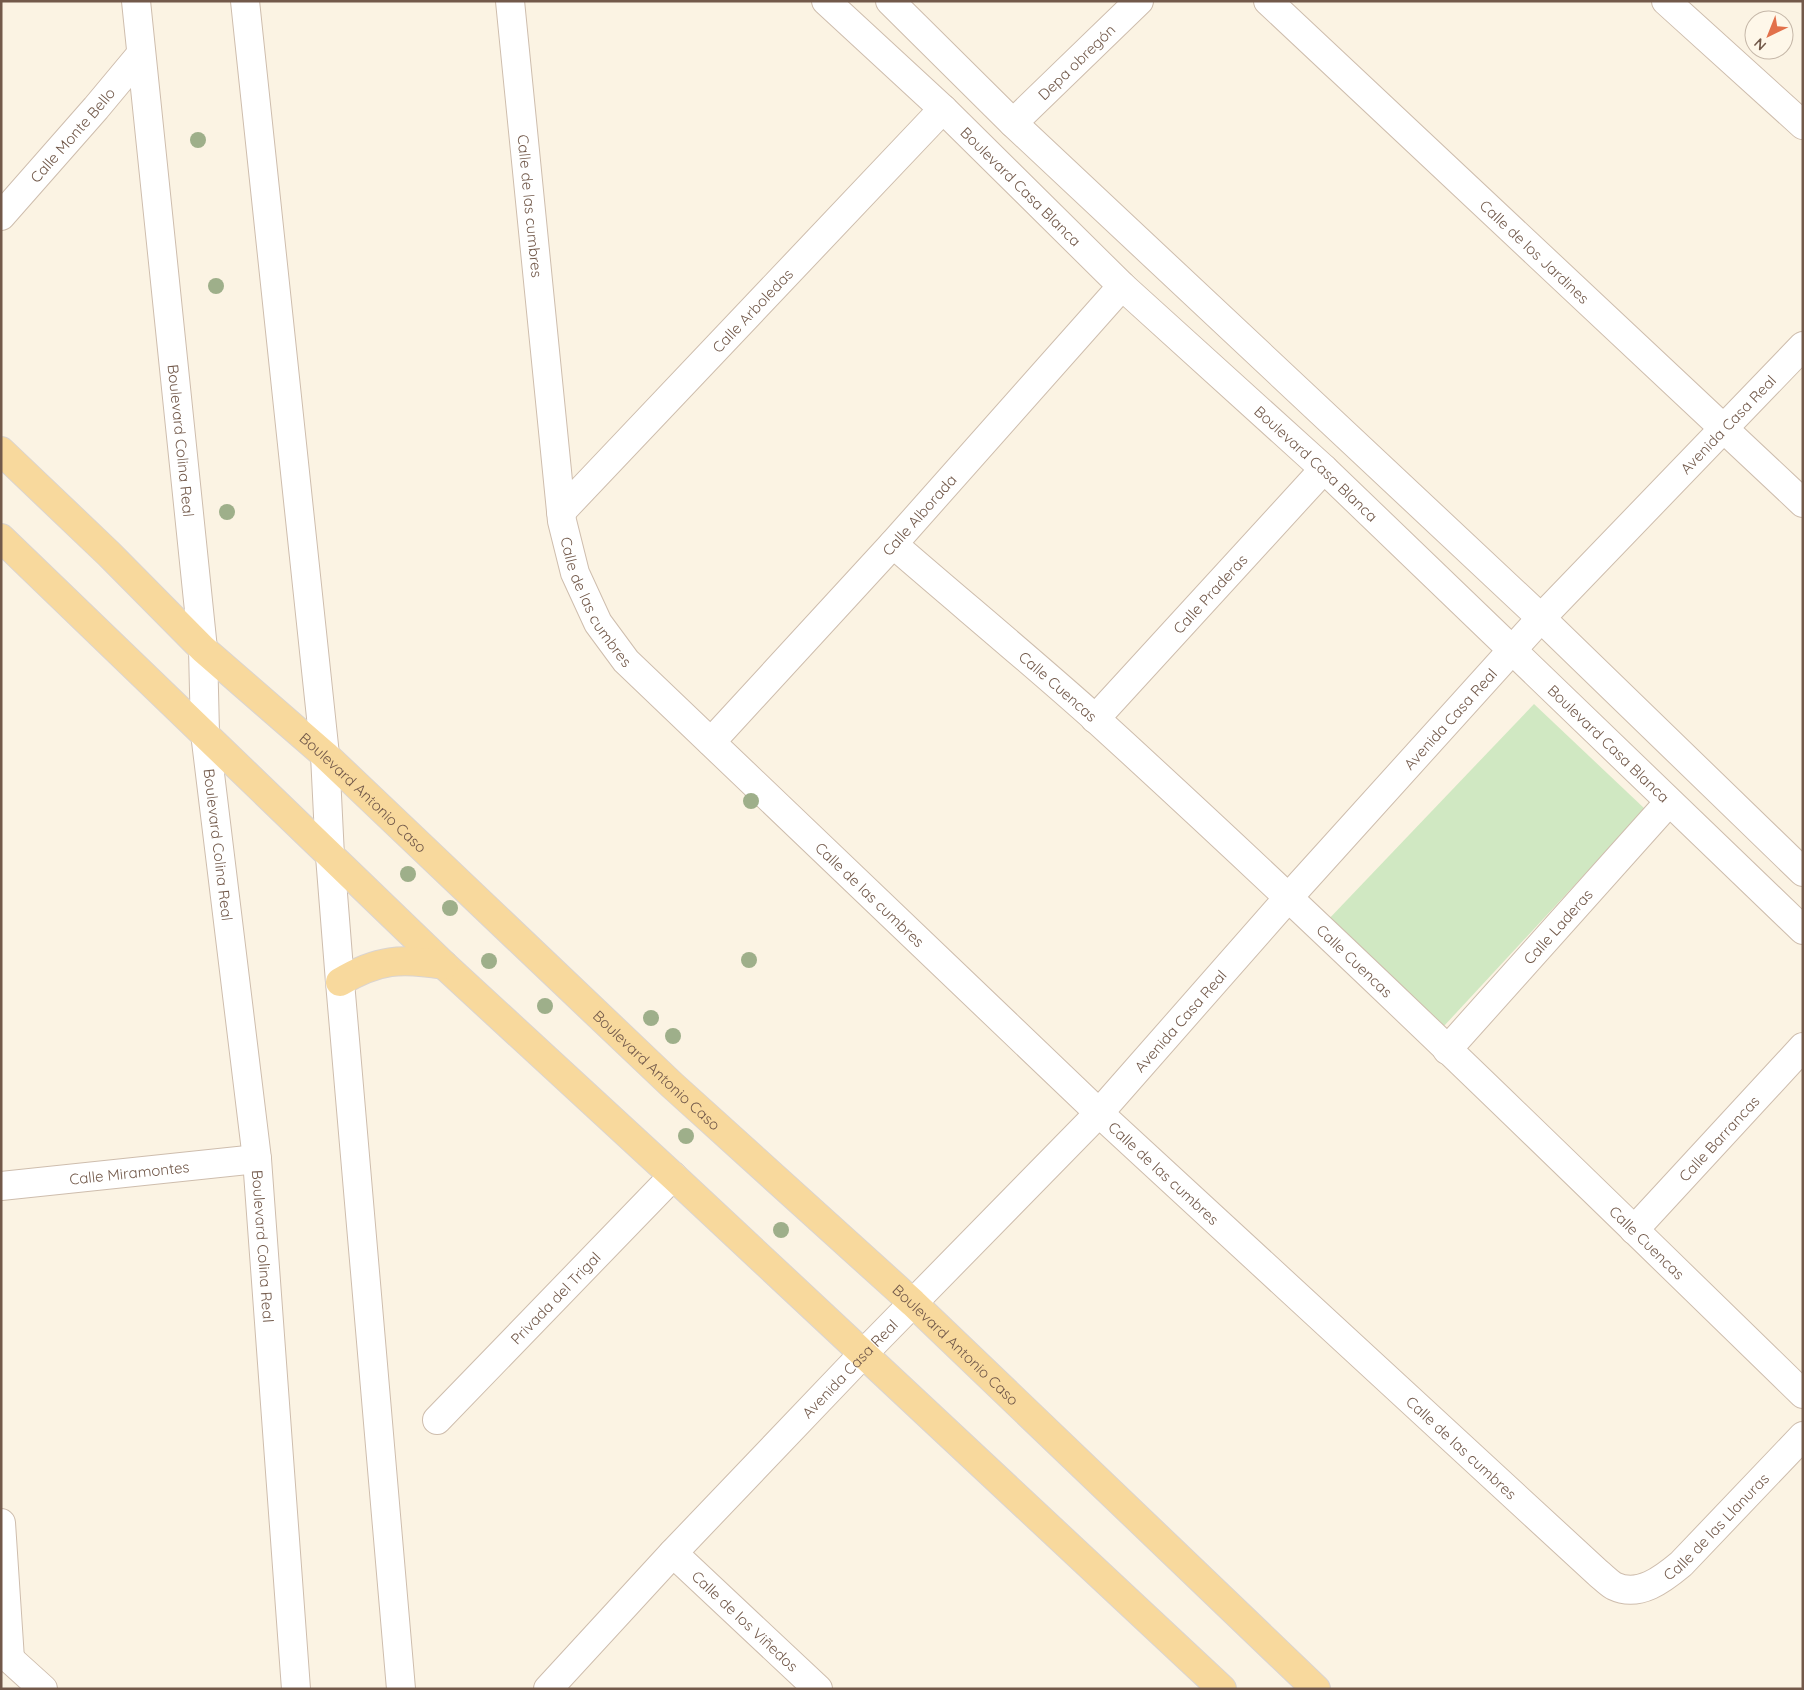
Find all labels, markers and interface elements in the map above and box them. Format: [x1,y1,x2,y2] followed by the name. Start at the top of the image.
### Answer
[1744,10,1794,60] north arrow
[1033,20,1119,104] street label: Depa obregón
[1750,34,1770,55] text: N
[26,83,119,186] street label: Calle Monte Bello
[957,123,1085,250] street label: Boulevard Casa Blanca
[514,134,547,278] street label: Calle de las cumbres
[1476,196,1594,307] street label: Calle de los Jardines
[708,264,797,356] street label: Calle Arboledas
[164,363,199,518] street label: Boulevard Colina Real
[1676,371,1780,478] street label: Avenida Casa Real
[1251,401,1382,525] street label: Boulevard Casa Blanca
[878,470,960,559] street label: Calle Alborada
[557,535,636,671] street label: Calle de las cumbres
[1169,550,1251,637] street label: Calle Praderas
[1015,647,1101,725] street label: Calle Cuencas
[1399,664,1501,773] street label: Avenida Casa Real
[1544,680,1674,806] street label: Boulevard Casa Blanca
[296,728,431,856] street label: Boulevard Antonio Caso
[200,767,237,922] street label: Boulevard Colina Real
[812,838,929,951] street label: Calle de las cumbres
[1519,885,1596,968] street label: Calle Laderas
[1313,920,1397,1001] street label: Calle Cuencas
[1130,966,1230,1076] street label: Avenida Casa Real
[589,1006,725,1134] street label: Boulevard Antonio Caso
[1674,1091,1763,1185] street label: Calle Barrancas
[1105,1117,1223,1229] street label: Calle de las cumbres
[68,1157,190,1188] street label: Calle Miramontes
[248,1169,279,1323] street label: Boulevard Colina Real
[1606,1201,1689,1283] street label: Calle Cuencas
[506,1248,604,1348] street label: Privada del Trigal
[889,1280,1023,1409] street label: Boulevard Antonio Caso
[797,1315,901,1422] street label: Avenida Casa Real
[1402,1392,1521,1503] street label: Calle de las cumbres
[1659,1469,1773,1584] street label: Calle de las Llanuras
[688,1566,802,1675] street label: Calle de los Viñedos

